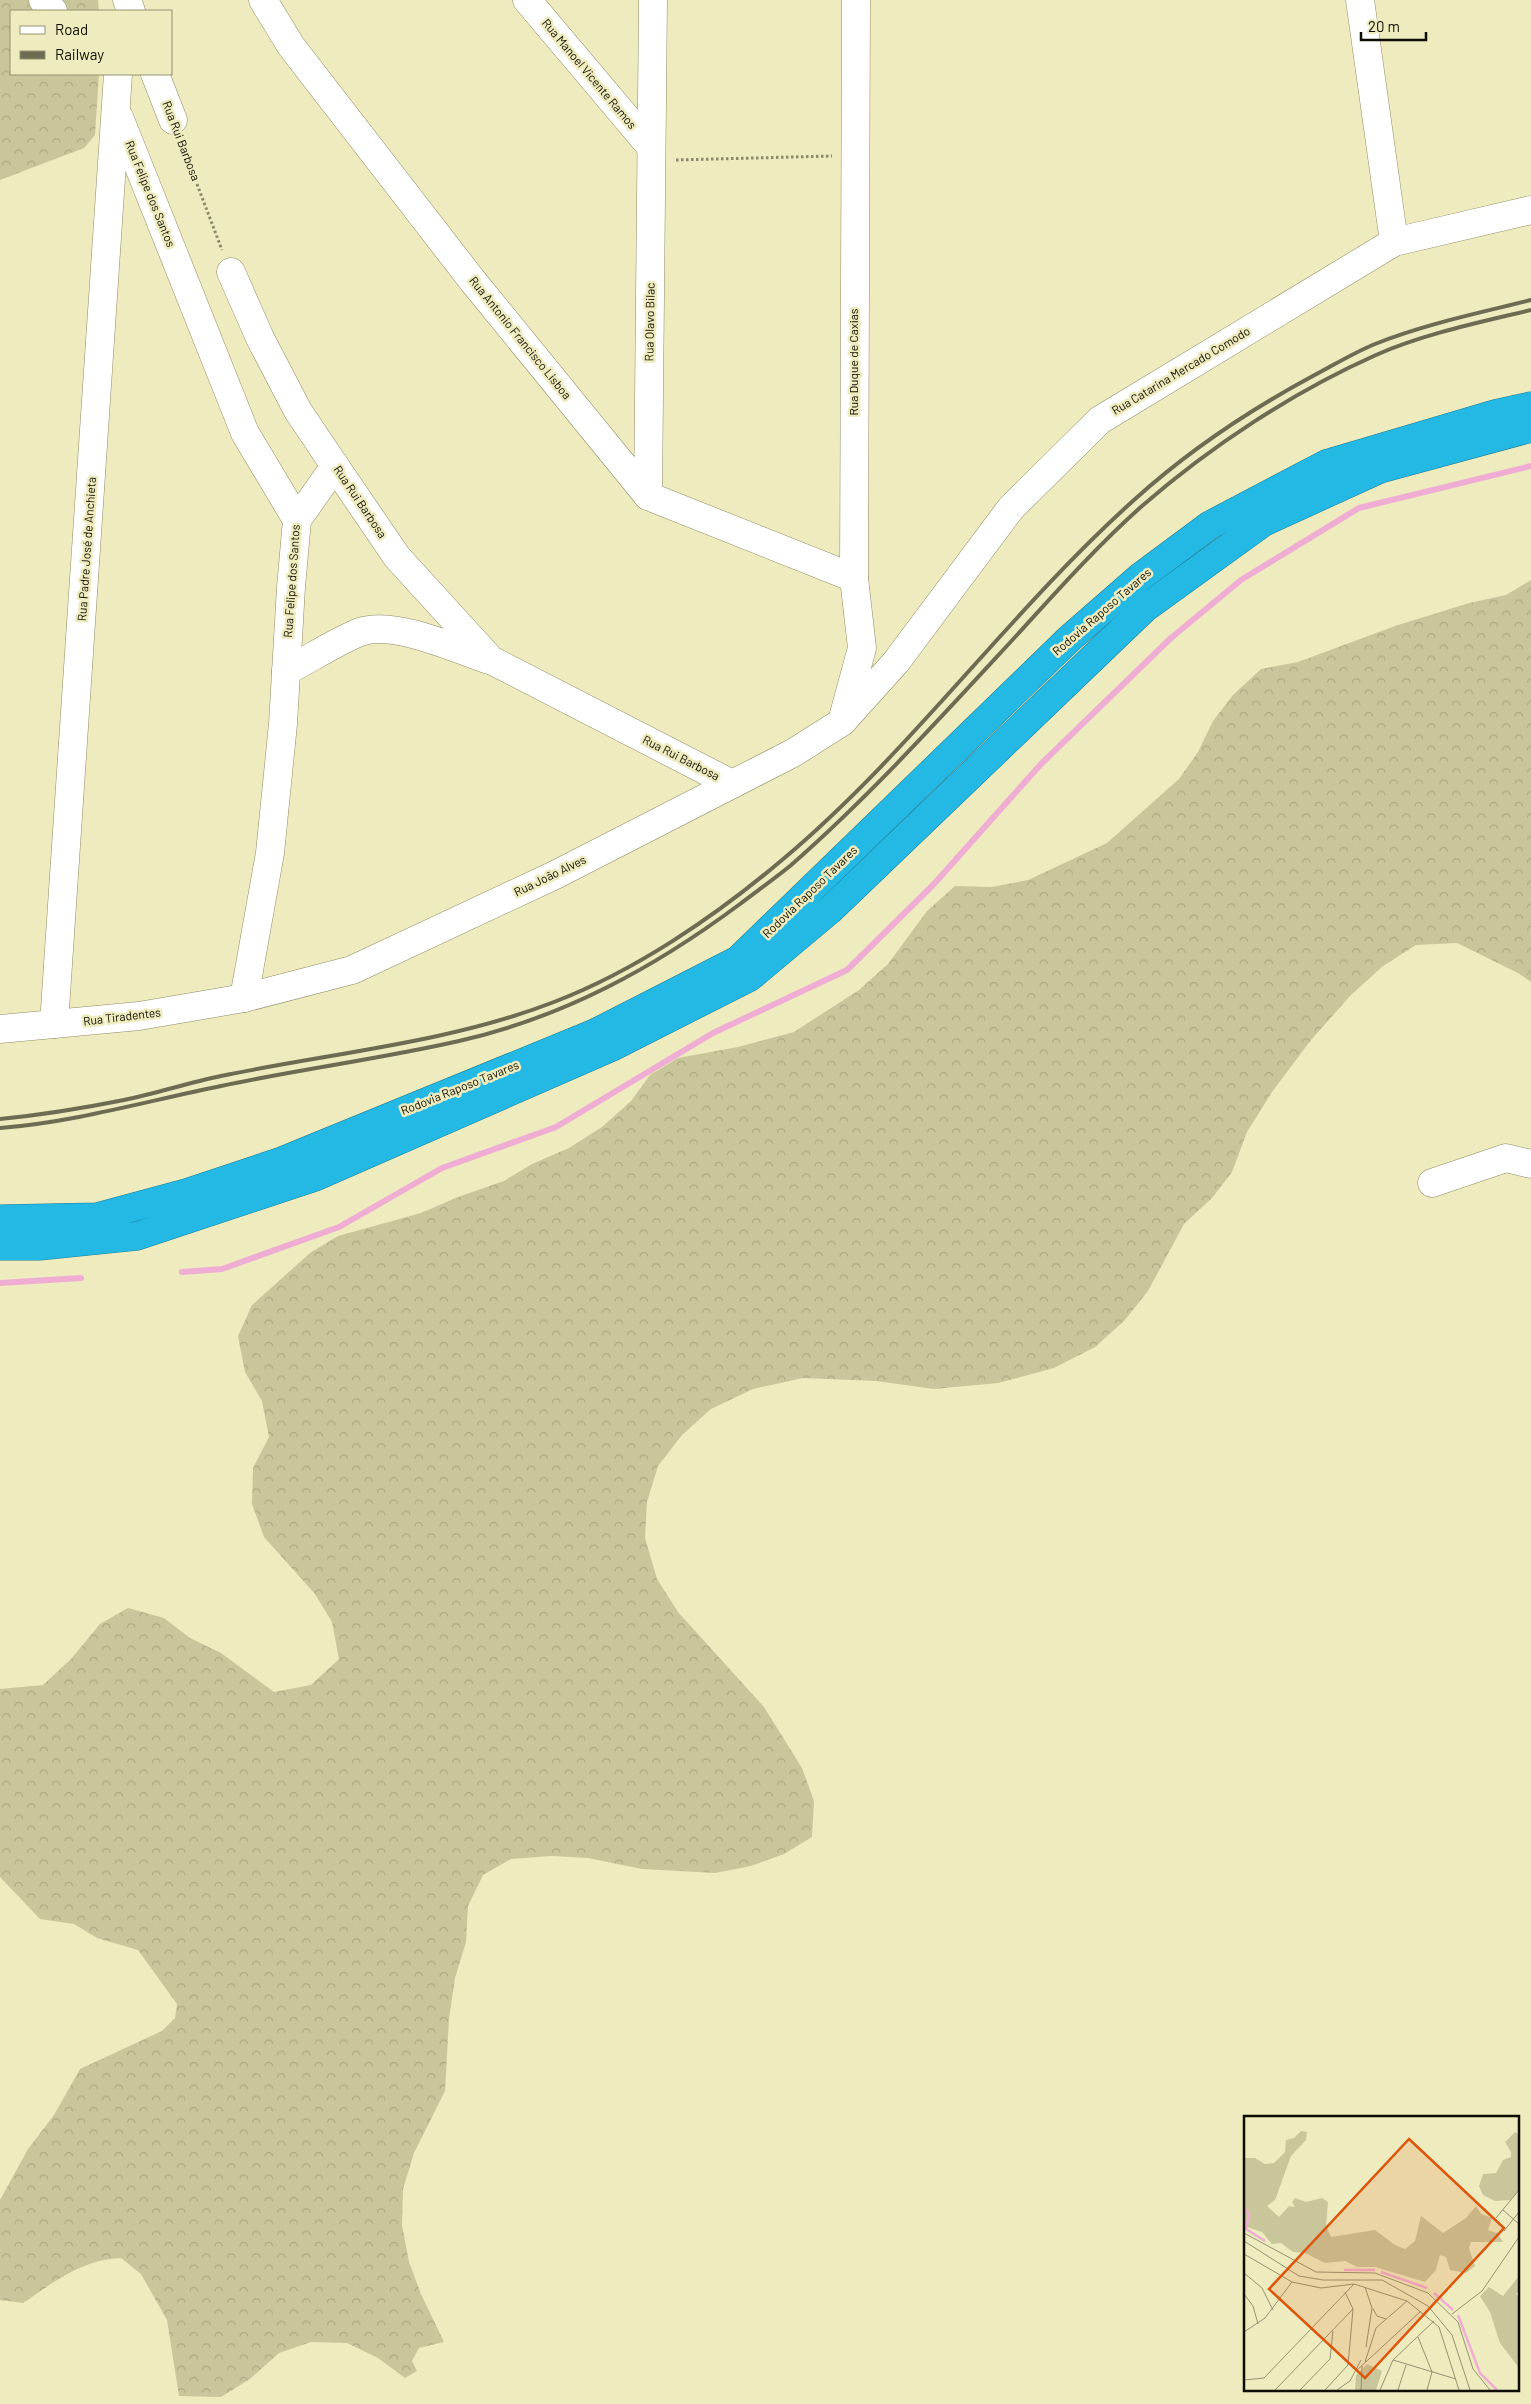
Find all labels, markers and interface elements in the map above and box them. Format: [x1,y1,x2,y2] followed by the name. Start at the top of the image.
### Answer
[10,10,172,75] legend
[1361,10,1426,42] scale bar
[540,15,640,131] street label: Rua Manoel Vicente Ramos
[1368,17,1400,35] text: 20 m
[55,20,88,38] text: Road
[55,45,104,63] text: Railway
[160,99,204,183] street label: Rua Rui Barbosa
[123,138,179,249] street label: Rua Felipe dos Santos
[467,273,575,402] street label: Rua Antonio Francisco Lisboa
[641,282,657,361] street label: Rua Olavo Bilac
[846,308,860,416] street label: Rua Duque de Caxias
[1109,323,1252,417] street label: Rua Catarina Mercado Comodo
[331,463,390,540] street label: Rua Rui Barbosa
[74,476,98,622] street label: Rua Padre José de Anchieta
[280,524,302,638] street label: Rua Felipe dos Santos
[1049,564,1154,658] street label: Rodovia Raposo Tavares
[641,732,722,783] street label: Rua Rui Barbosa
[759,842,860,940] street label: Rodovia Raposo Tavares
[511,852,588,899] street label: Rua João Alves
[82,1004,162,1028] street label: Rua Tiradentes
[399,1057,521,1117] street label: Rodovia Raposo Tavares
[1244,2116,1518,2392] inset map

